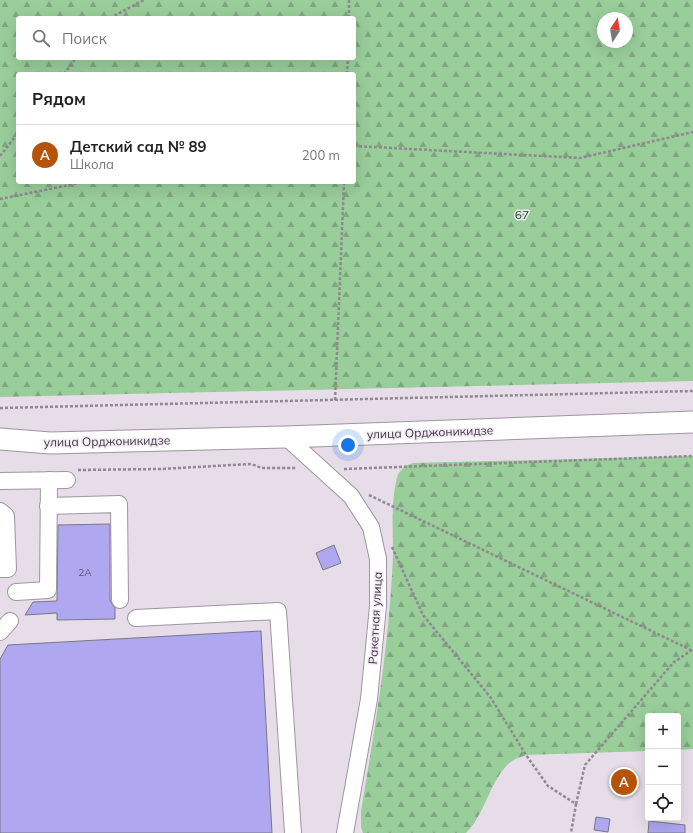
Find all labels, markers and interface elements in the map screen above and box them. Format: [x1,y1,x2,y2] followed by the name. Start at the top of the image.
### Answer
[597,12,633,48] north arrow
[16,16,356,60] search box
[30,27,52,49] icon: search
[62,29,107,48] text: Поиск
[32,88,86,109] text: Рядом
[70,137,207,156] text: Детский сад № 89
[40,147,50,163] text: A
[302,147,340,163] text: 200 m
[70,156,114,172] text: Школа
[515,207,529,222] park label: 67
[366,422,494,442] street label: улица Орджоникидзе
[44,432,171,450] street label: улица Орджоникидзе
[338,435,358,455] your location
[78,566,92,579] house number: 2А
[365,571,385,665] street label: Ракетная улица
[645,713,681,821] map controls
[645,713,681,749] button: +
[645,749,681,785] button: −
[611,767,637,797] pin: A
[645,785,681,821] button: locate

